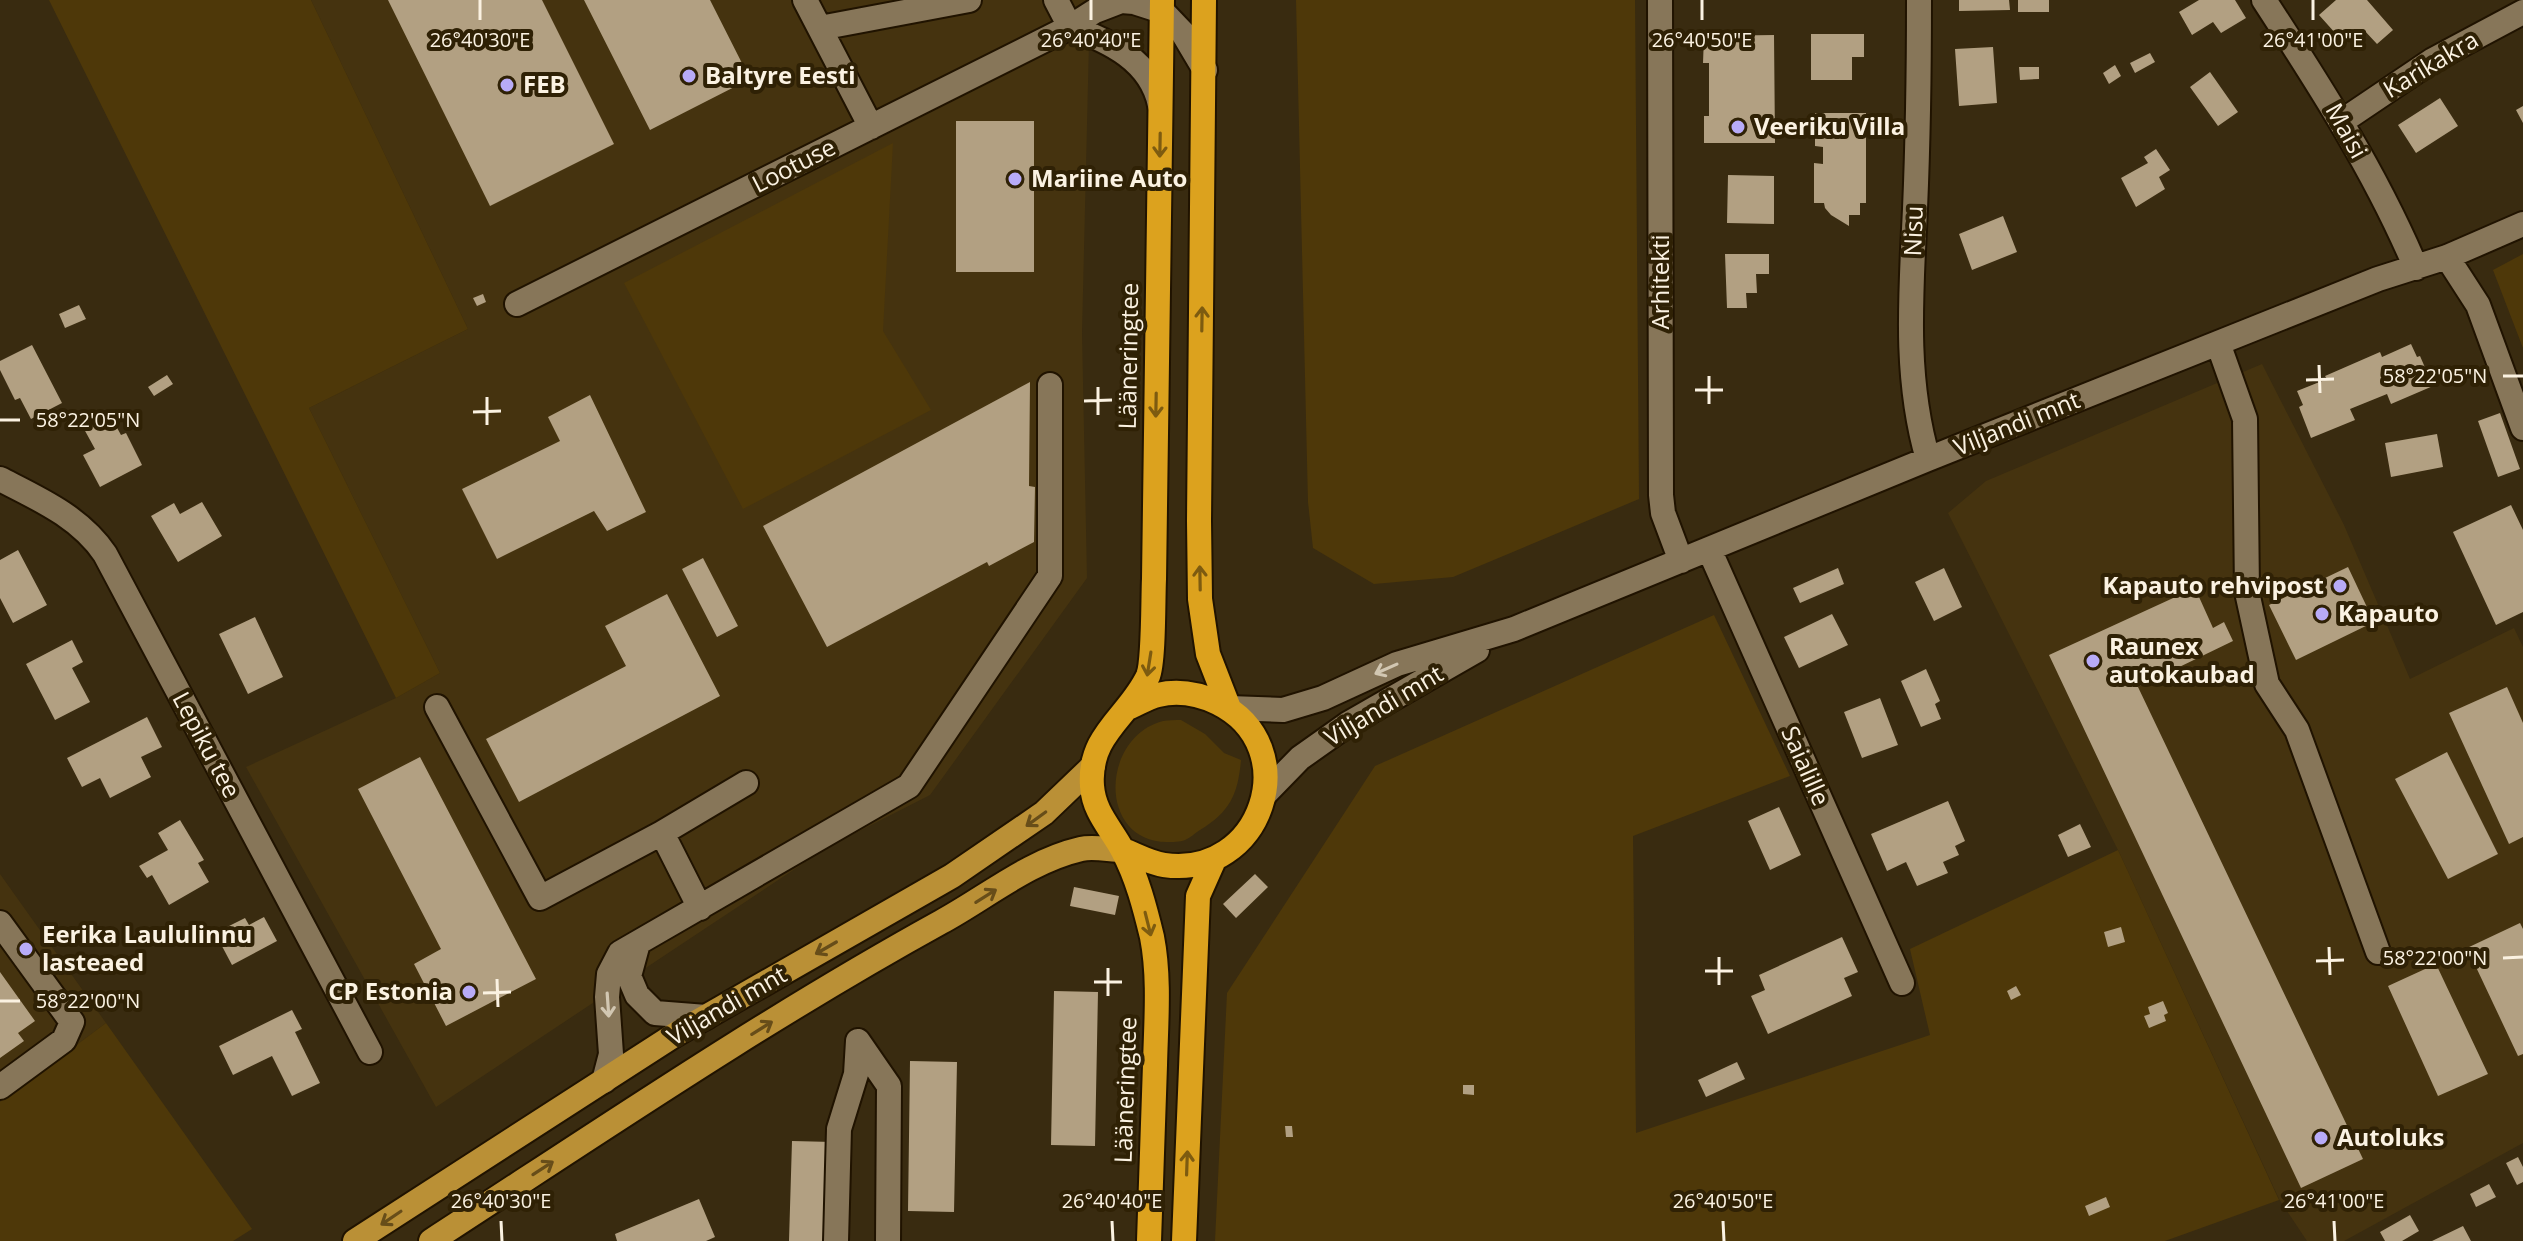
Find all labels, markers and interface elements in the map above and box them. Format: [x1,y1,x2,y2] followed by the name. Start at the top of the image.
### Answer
[2376,22,2484,105] street label: Karikakra
[430,26,530,53] text: 26°40'30"E
[1041,26,1141,53] text: 26°40'40"E
[1652,26,1752,53] text: 26°40'50"E
[2263,26,2363,53] text: 26°41'00"E
[705,58,856,91] place label: Baltyre Eesti
[523,67,566,100] place label: FEB
[680,67,698,85] marker: Baltyre Eesti
[498,76,516,94] marker: FEB
[2319,97,2376,164] street label: Maisi
[1754,109,1905,142] place label: Veeriku Villa
[1729,118,1747,136] marker: Veeriku Villa
[746,130,841,200] street label: Lootuse
[1152,131,1168,158] one-way arrow
[1031,161,1187,194] place label: Mariine Auto
[1006,170,1024,188] marker: Mariine Auto
[1895,205,1930,257] street label: Nisu
[1643,234,1676,330] street label: Arhitekti
[1110,282,1145,430] street label: Lääneringtee
[1194,306,1210,333] one-way arrow
[2383,362,2487,389] text: 58°22'05"N
[1949,382,2084,463] street label: Viljandi mnt
[1148,391,1164,418] one-way arrow
[36,406,140,433] text: 58°22'05"N
[1192,565,1208,592] one-way arrow
[2102,568,2324,601] place label: Kapauto rehvipost
[2331,577,2349,595] marker: Kapauto rehvipost
[2338,596,2439,629] place label: Kapauto
[2313,605,2331,623] marker: Kapauto
[2109,629,2255,690] place label: Raunex autokaubad
[1141,651,1156,677] one-way arrow
[2084,652,2102,670] marker: Raunex autokaubad
[1318,656,1449,753] street label: Viljandi mnt
[1374,663,1399,678] one-way arrow
[166,685,249,803] street label: Lepiku tee
[1774,720,1838,810] street label: Saialille
[1025,810,1047,827] one-way arrow
[974,887,997,903] one-way arrow
[1142,911,1157,936] one-way arrow
[42,917,252,978] place label: Eerika Laululinnu lasteaed
[17,940,35,958] marker: Eerika Laululinnu lasteaed
[815,941,838,957] one-way arrow
[2383,944,2487,971] text: 58°22'00"N
[660,957,792,1052] street label: Viljandi mnt
[328,974,453,1007] place label: CP Estonia
[460,983,478,1001] marker: CP Estonia
[36,987,140,1014] text: 58°22'00"N
[601,992,616,1018] one-way arrow
[1105,1016,1144,1164] street label: Lääneringtee
[750,1020,773,1036] one-way arrow
[2337,1120,2445,1153] place label: Autoluks
[2312,1129,2330,1147] marker: Autoluks
[1179,1150,1194,1177] one-way arrow
[531,1160,554,1176] one-way arrow
[451,1187,551,1214] text: 26°40'30"E
[1062,1187,1162,1214] text: 26°40'40"E
[1673,1187,1773,1214] text: 26°40'50"E
[2284,1187,2384,1214] text: 26°41'00"E
[380,1209,402,1226] one-way arrow

